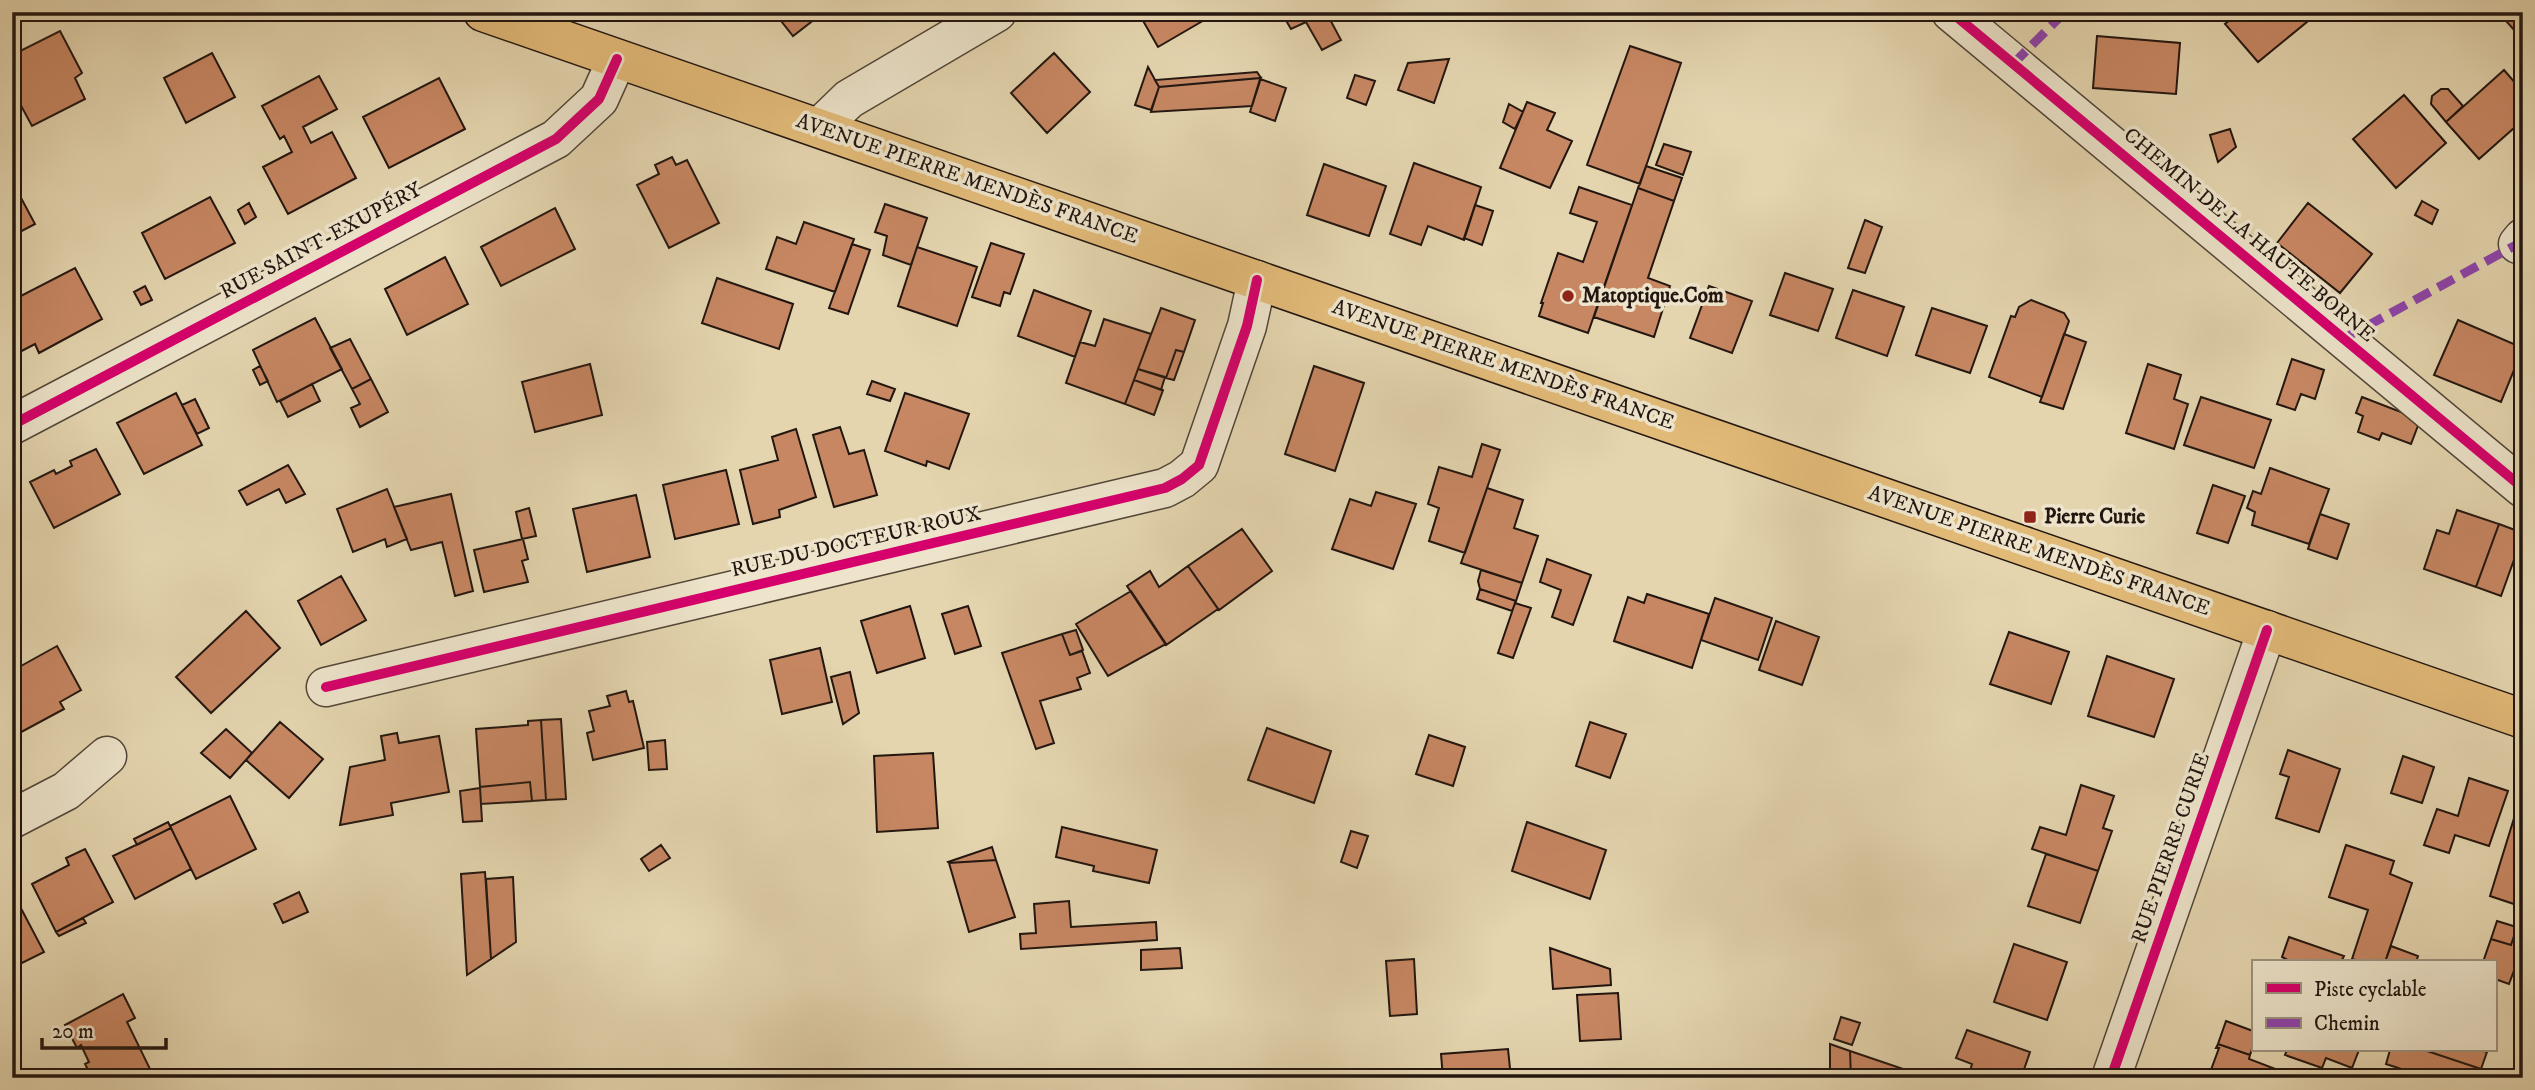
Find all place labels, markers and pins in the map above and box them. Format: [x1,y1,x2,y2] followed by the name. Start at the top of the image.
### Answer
[1582,283,1724,309] place label: Matoptique.Com
[1560,288,1576,304] marker: Matoptique.Com
[2044,504,2145,530] place label: Pierre Curie
[2022,509,2038,525] marker: Pierre Curie

